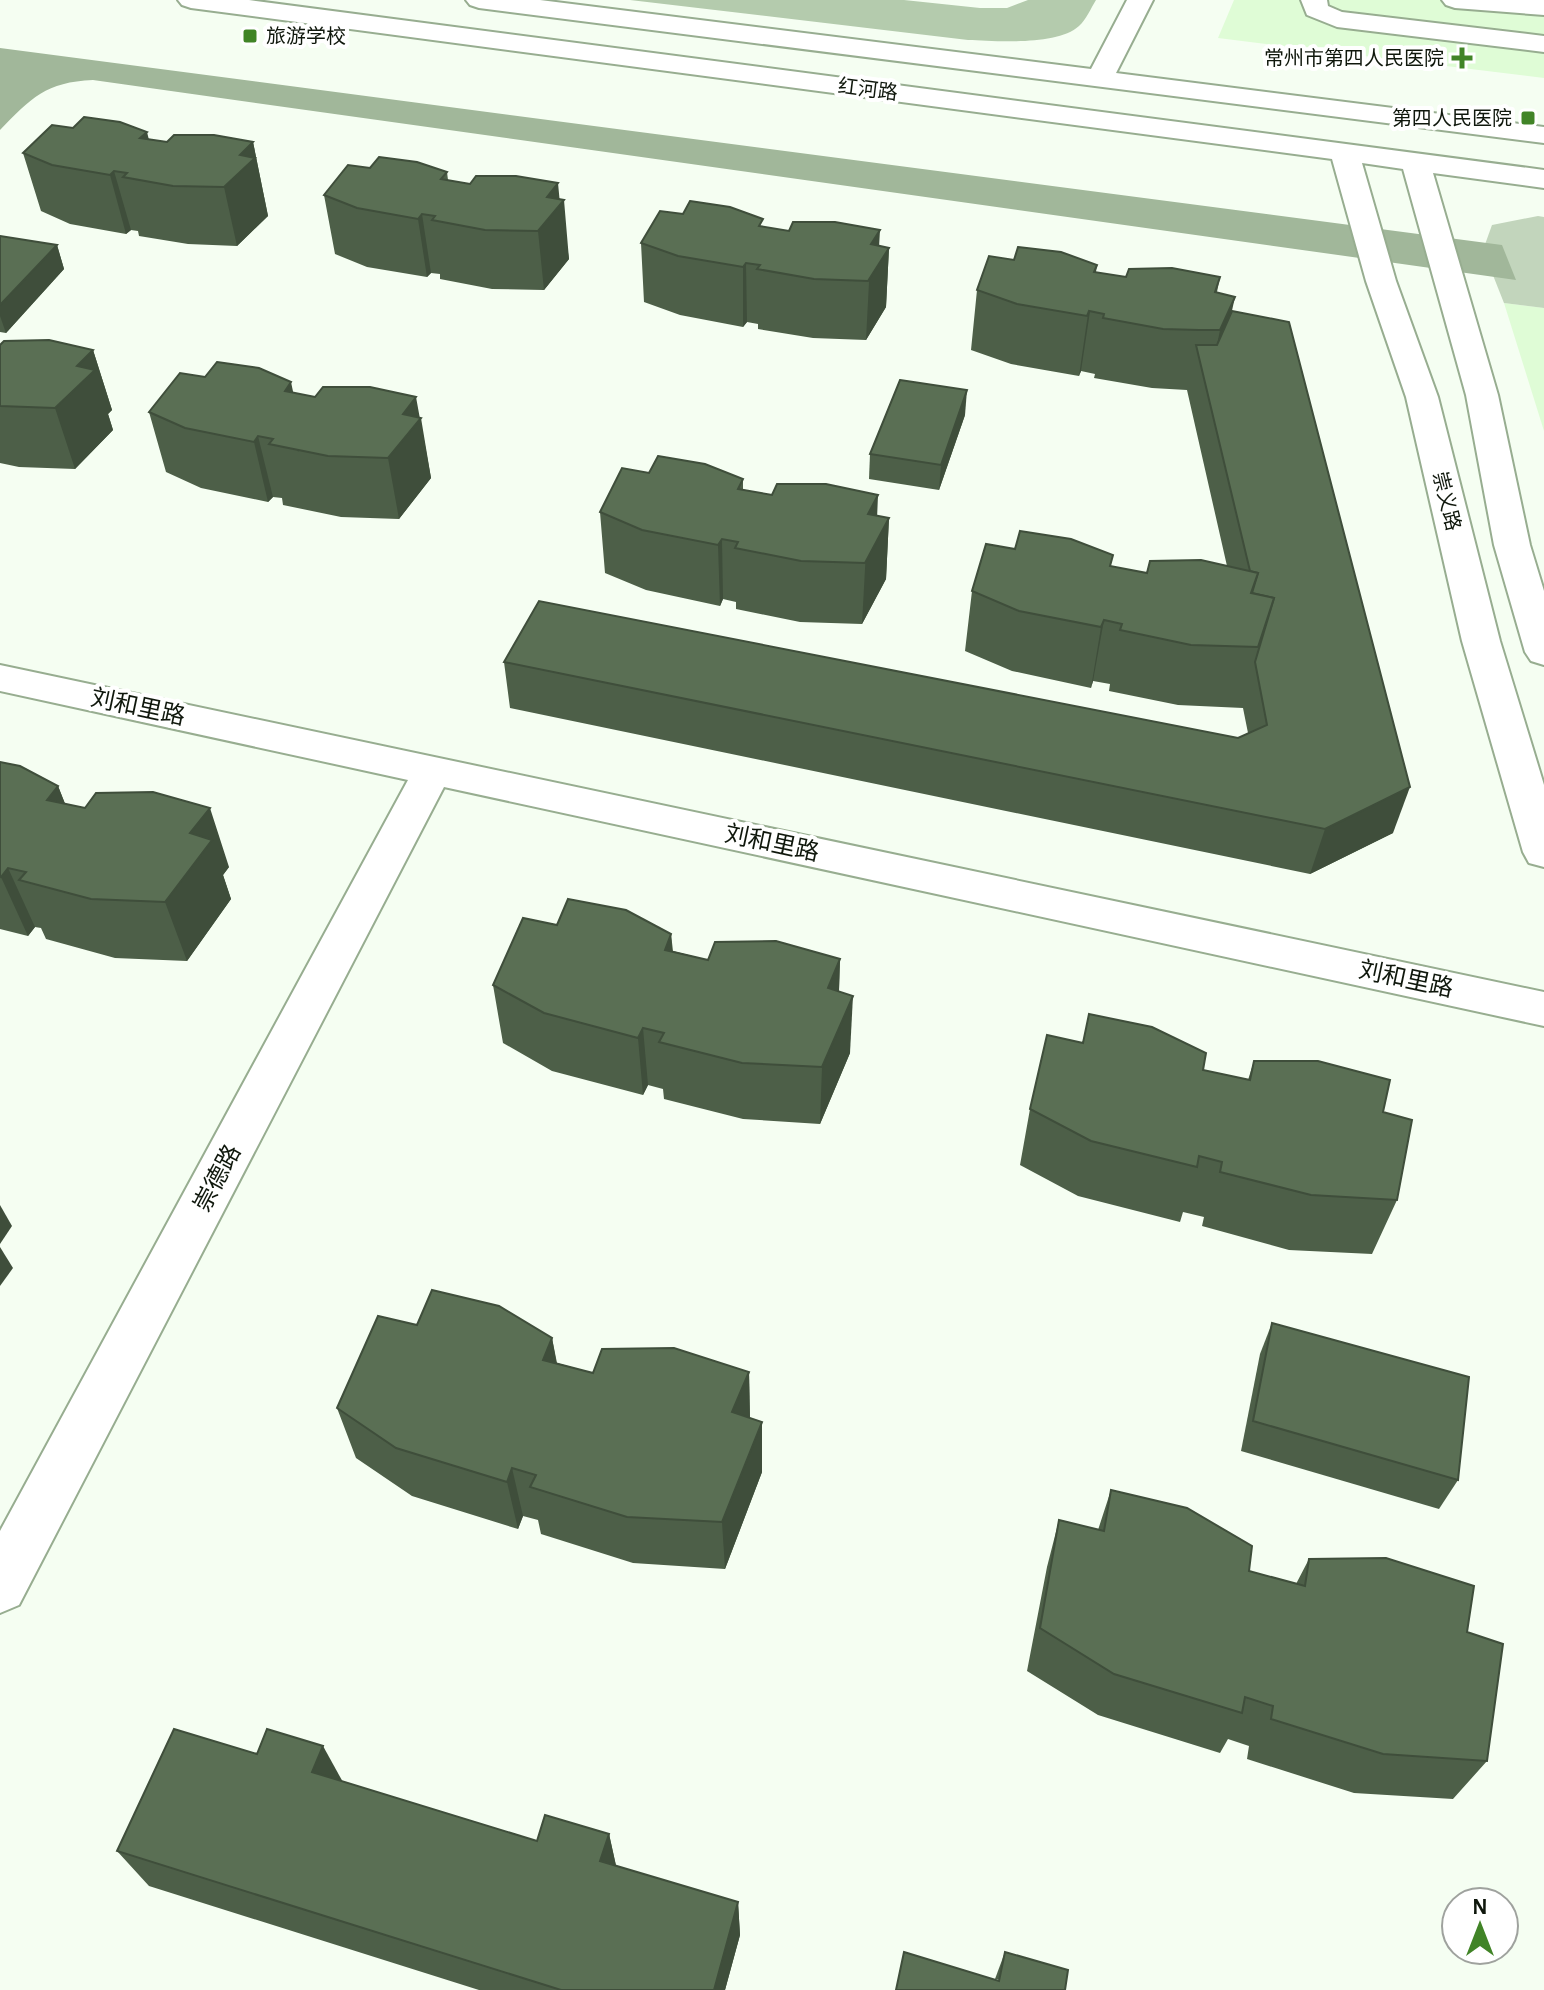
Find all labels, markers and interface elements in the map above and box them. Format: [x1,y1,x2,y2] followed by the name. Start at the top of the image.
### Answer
[266,26,346,47] place label: 旅游学校
[241,27,259,45] marker: 旅游学校
[1451,47,1473,69] marker: 常州市第四人民医院
[1264,48,1444,69] place label: 常州市第四人民医院
[837,75,899,104] street label: 红河路
[1392,108,1512,129] place label: 第四人民医院
[1519,109,1537,127] marker: 第四人民医院
[1429,469,1464,533] street label: 崇义路
[88,684,188,730] street label: 刘和里路
[722,820,822,866] street label: 刘和里路
[1356,956,1456,1002] street label: 刘和里路
[189,1140,245,1216] street label: 崇德路
[1440,1886,1520,1966] north arrow
[1472,1896,1488,1918] text: N

